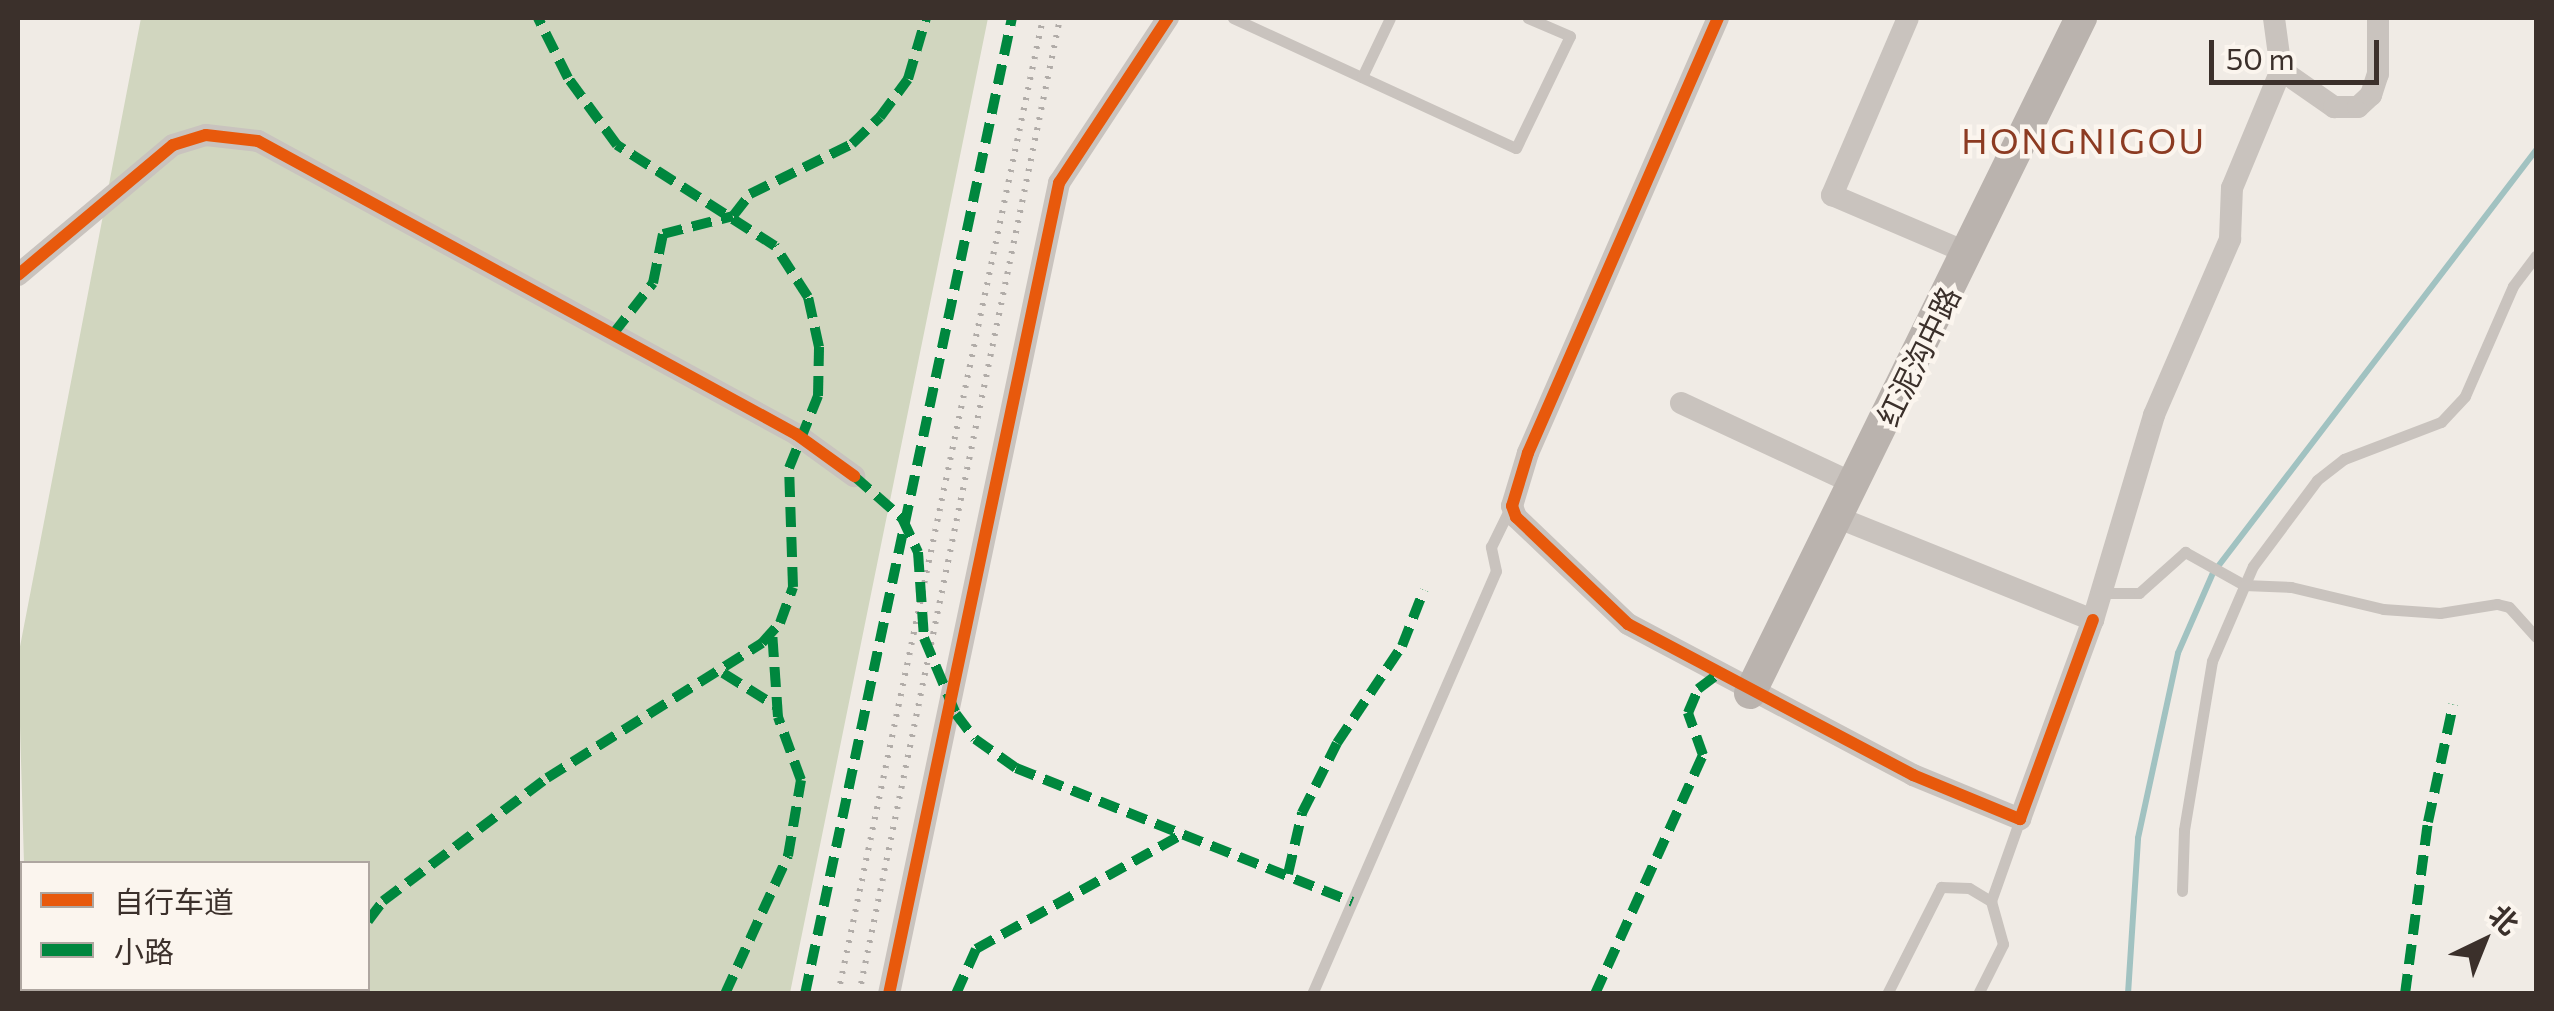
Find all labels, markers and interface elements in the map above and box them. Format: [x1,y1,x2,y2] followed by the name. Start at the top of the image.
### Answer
[2214,20,2384,82] scale bar
[2226,39,2295,76] text: 50 m
[1961,119,2207,161] district label: HONGNIGOU
[1869,281,1967,431] street label: 红泥沟中路
[20,861,370,991] legend
[114,882,234,919] text: 自行车道
[2434,891,2534,991] north arrow
[2483,897,2526,941] text: 北
[114,932,174,969] text: 小路

